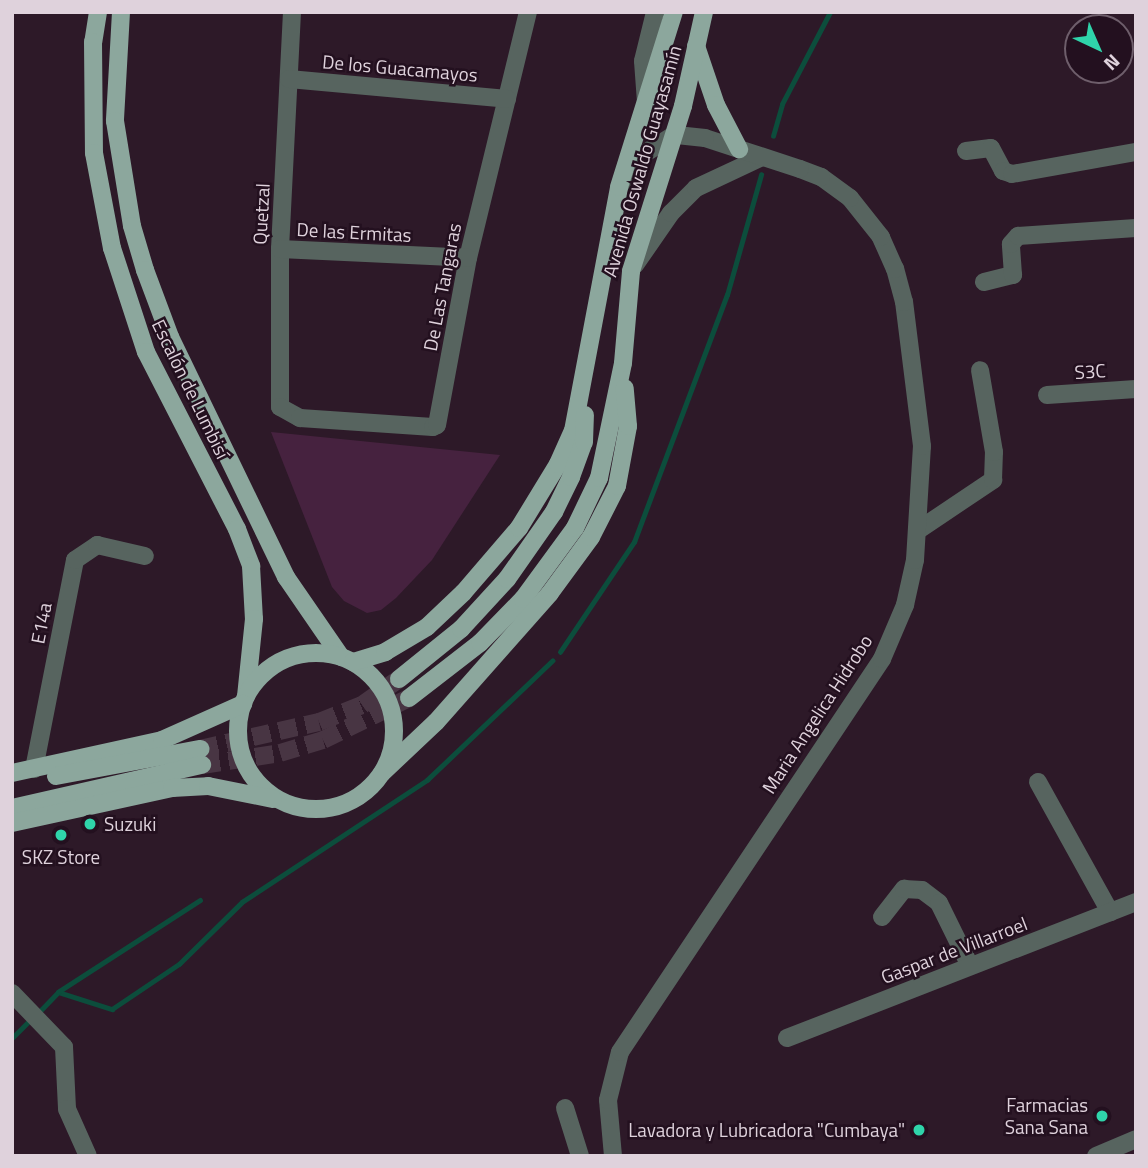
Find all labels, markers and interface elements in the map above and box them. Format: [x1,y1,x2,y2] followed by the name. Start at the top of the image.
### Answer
[1064,14,1134,84] north arrow
[598,43,686,279] street label: Avenida Oswaldo Guayasamín
[1098,48,1127,78] text: N
[321,50,479,86] street label: De los Guacamayos
[248,183,274,245] street label: Quetzal
[296,218,412,246] street label: De las Ermitas
[418,221,466,353] street label: De Las Tangaras
[147,316,235,462] street label: Escalón de Lumbisí
[1074,359,1106,383] street label: S3C
[26,601,56,645] street label: E14a
[757,630,877,798] street label: Maria Angelica Hidrobo
[104,813,156,835] place label: Suzuki
[82,816,98,832] marker: Suzuki
[53,827,69,843] marker: SKZ Store
[22,846,100,868] place label: SKZ Store
[878,912,1030,988] street label: Gaspar de Villarroel
[1005,1094,1088,1138] place label: Farmacias Sana Sana
[1094,1108,1110,1124] marker: Farmacias Sana Sana
[628,1119,905,1141] place label: Lavadora y Lubricadora "Cumbaya"
[911,1122,927,1138] marker: Lavadora y Lubricadora "Cumbaya"

